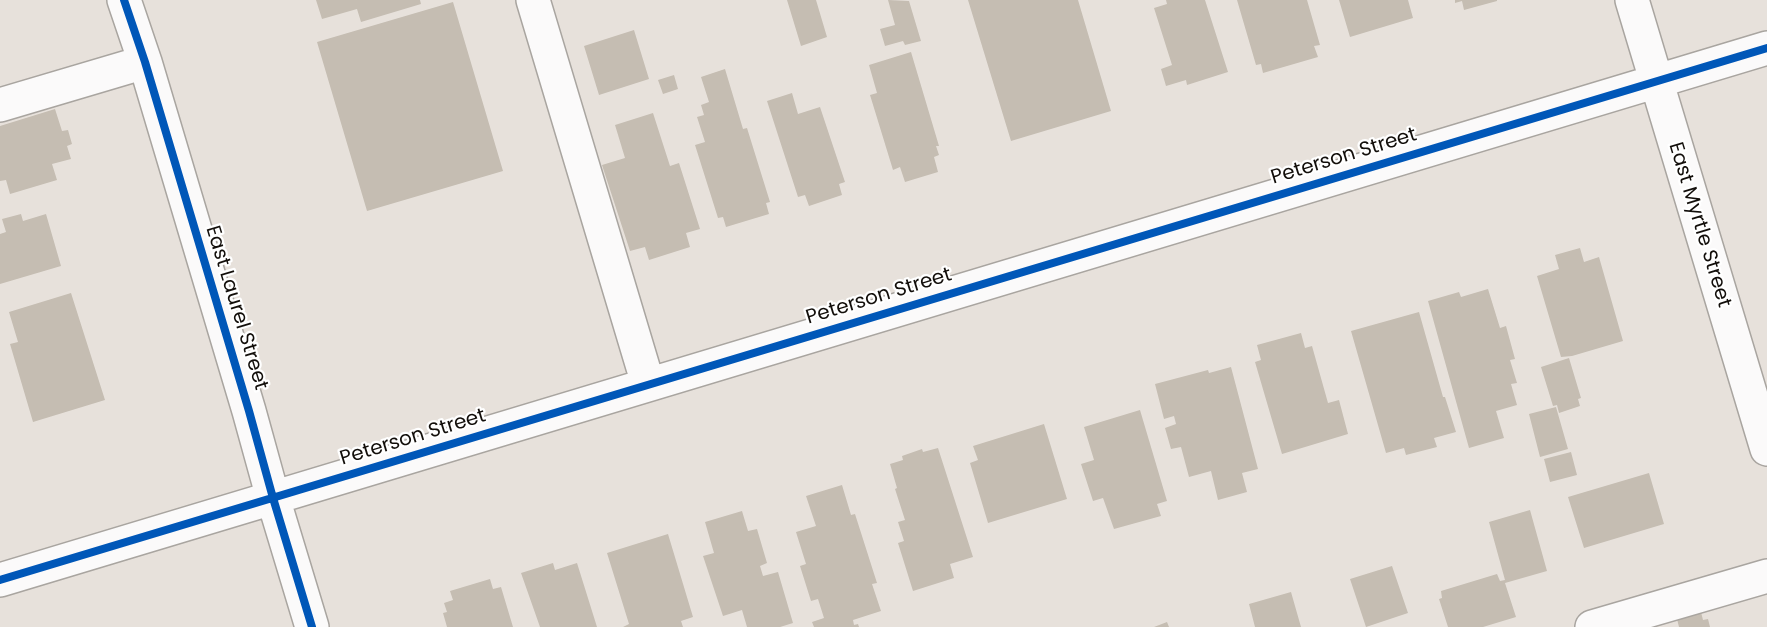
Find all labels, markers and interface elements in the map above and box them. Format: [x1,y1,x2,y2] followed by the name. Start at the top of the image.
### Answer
[1268,123,1420,191] street label: Peterson Street
[1662,140,1736,310] street label: East Myrtle Street
[200,223,272,393] street label: East Laurel Street
[803,263,955,331] street label: Peterson Street
[337,404,489,472] street label: Peterson Street

